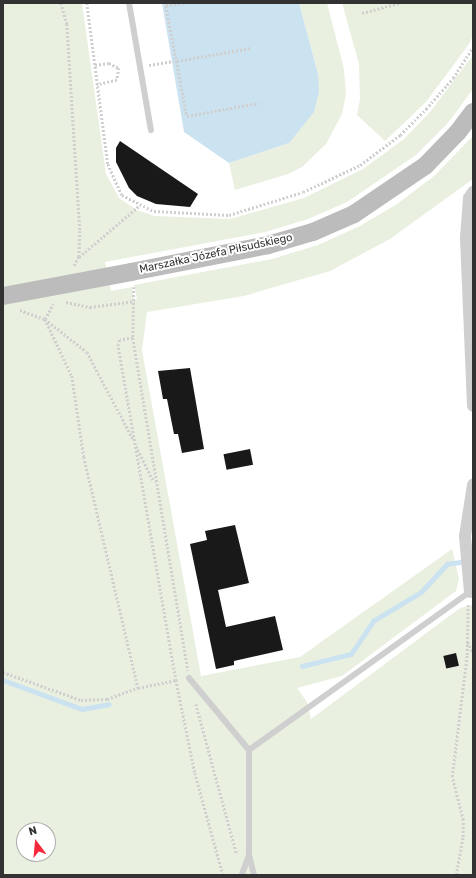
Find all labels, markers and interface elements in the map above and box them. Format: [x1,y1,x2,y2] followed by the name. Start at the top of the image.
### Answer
[138,231,294,277] street label: Marszałka Józefa Piłsudskiego
[16,822,56,862] north arrow
[27,824,38,838] text: N

